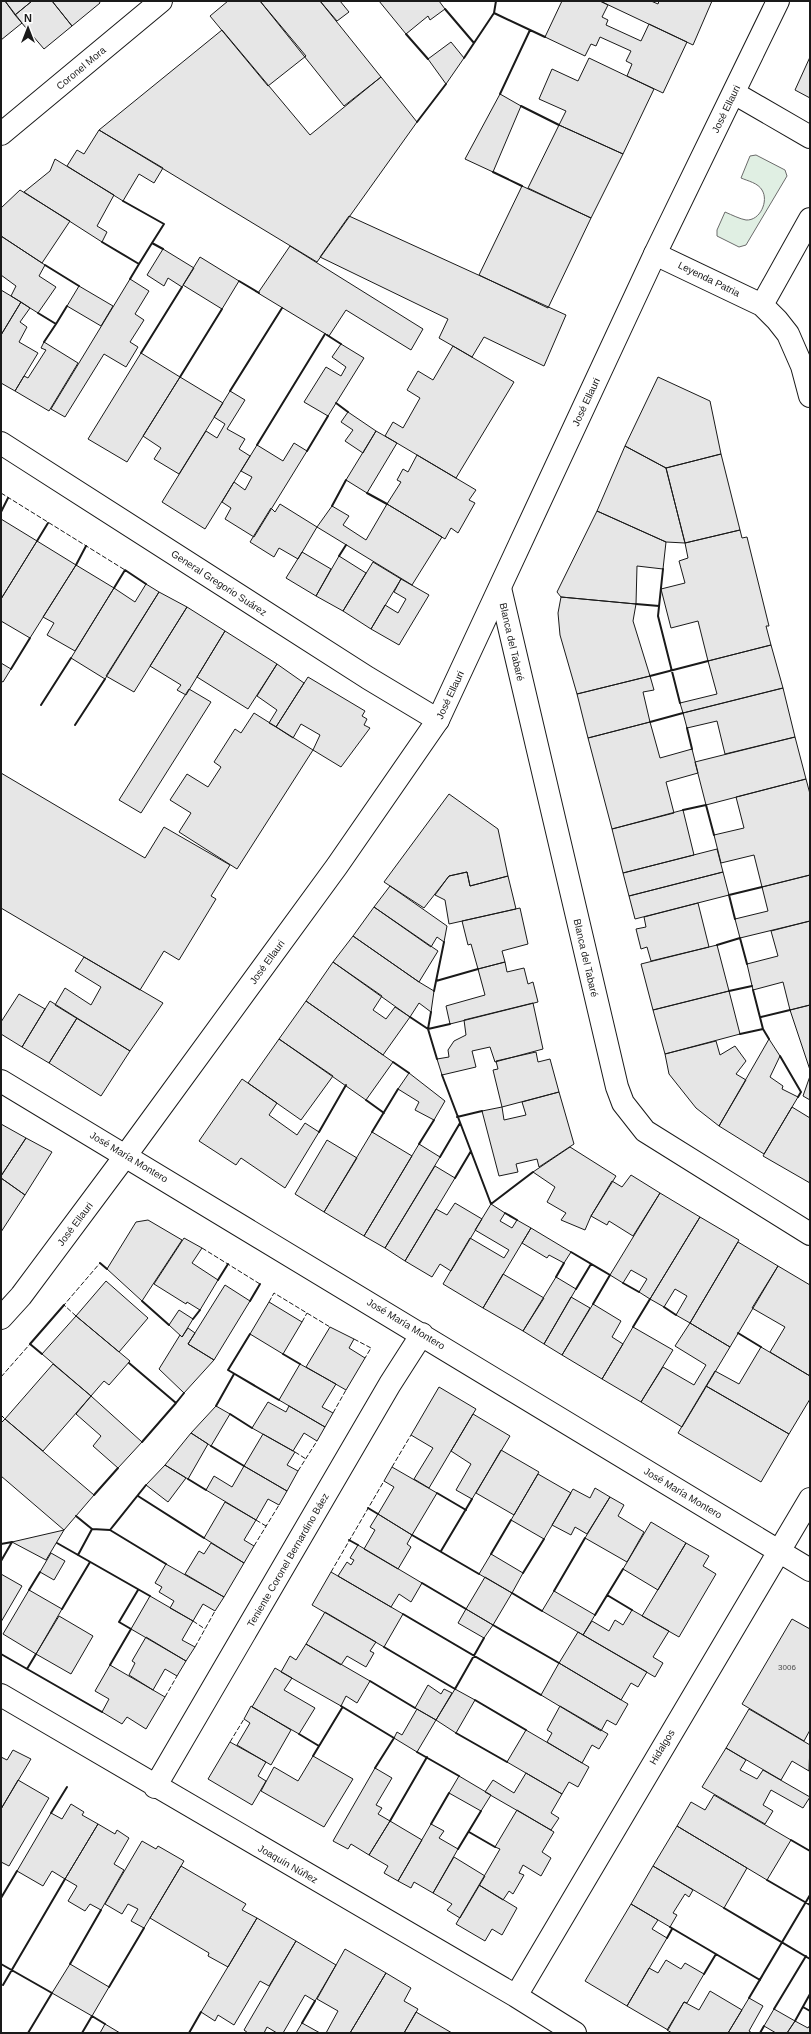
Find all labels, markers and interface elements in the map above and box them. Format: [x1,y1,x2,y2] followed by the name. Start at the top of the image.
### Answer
[8,8,48,48] north arrow
[24,12,32,24] text: N
[54,44,108,92] street label: Coronel Mora
[710,83,742,135] street label: José Ellauri
[676,259,742,299] street label: Leyenda Patria
[570,376,602,428] street label: José Ellauri
[169,548,269,618] street label: General Gregorio Suárez
[498,602,526,683] street label: Blanca del Tabaré
[434,669,466,721] street label: José Ellauri
[572,918,600,999] street label: Blanca del Tabaré
[247,938,287,986] street label: José Ellauri
[88,1129,170,1185] street label: José María Montero
[55,1200,95,1248] street label: José Ellauri
[365,1296,447,1352] street label: José María Montero
[642,1465,724,1521] street label: José María Montero
[245,1491,331,1629] street label: Teniente Coronel Bernardino Báez
[778,1663,796,1672] house number: 3006
[647,1727,677,1767] street label: Hidalgos
[256,1842,320,1886] street label: Joaquín Núñez

